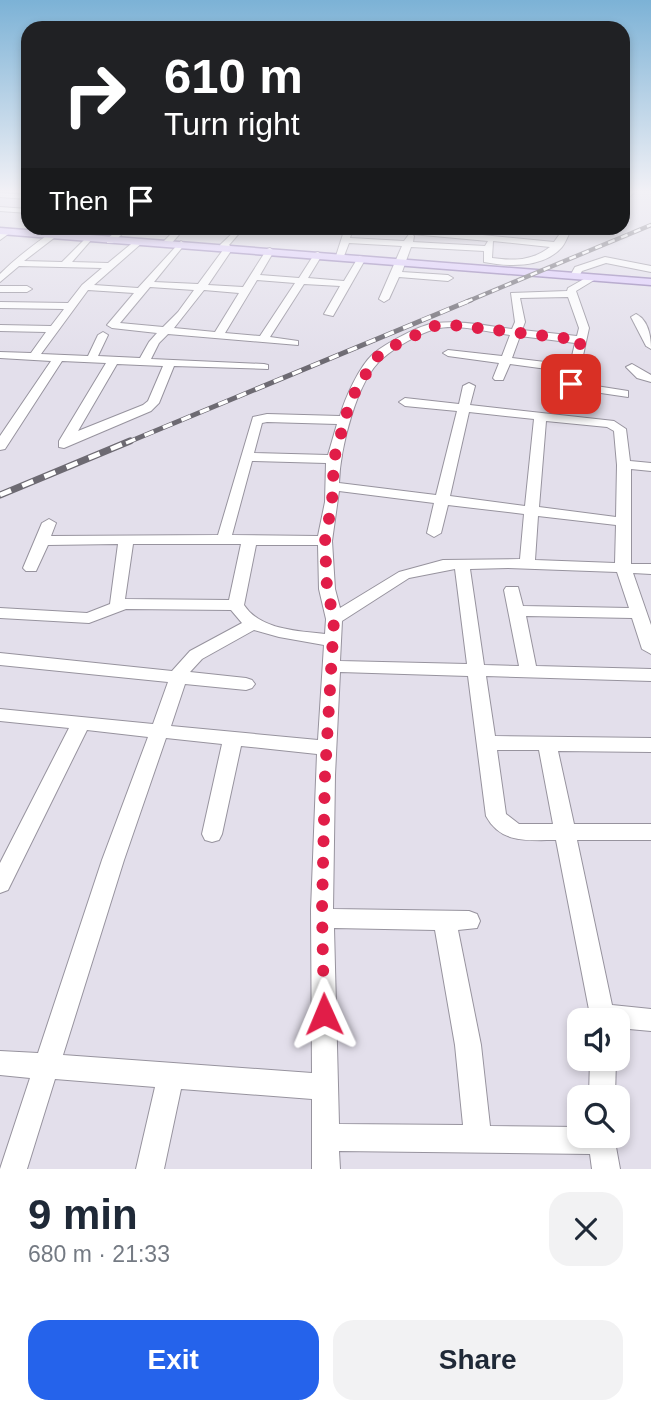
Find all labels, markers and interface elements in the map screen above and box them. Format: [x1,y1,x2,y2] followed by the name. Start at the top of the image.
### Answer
[49,49,140,140] icon: right
[164,49,303,103] text: 610 m
[164,106,300,142] text: Turn right
[122,182,160,220] icon: arrive
[49,186,108,216] text: Then
[541,354,601,414] pin
[552,365,590,403] icon: arrive
[287,977,361,1051] position arrow
[567,1008,630,1148] map controls
[567,1008,630,1071] button: sound
[567,1085,630,1148] button: search
[28,1191,138,1238] text: 9 min
[549,1192,623,1266] button: close
[28,1241,170,1267] text: 680 m · 21:33
[28,1320,319,1400] button: Exit
[333,1320,623,1400] button: Share

